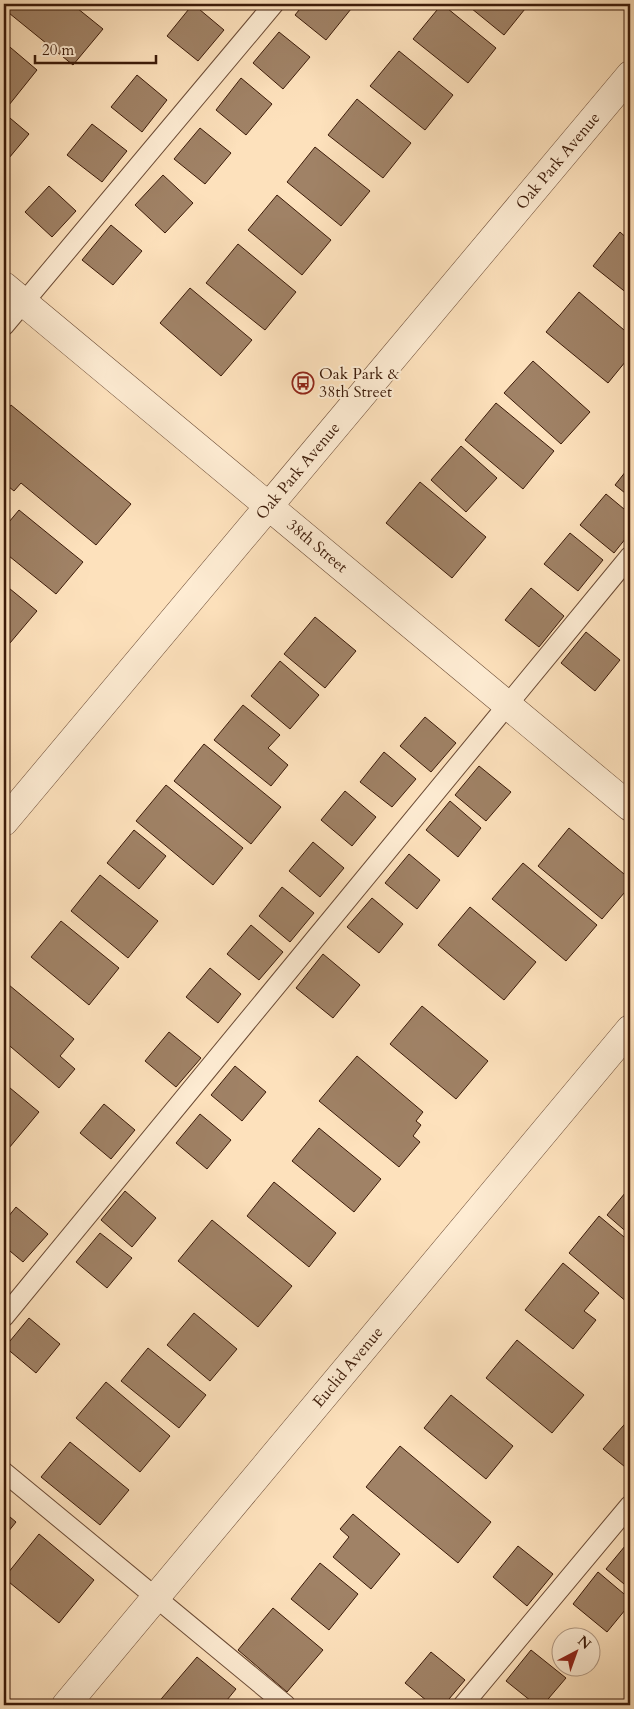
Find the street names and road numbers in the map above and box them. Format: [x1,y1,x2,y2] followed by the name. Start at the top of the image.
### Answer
[511,108,605,214] street label: Oak Park Avenue
[251,418,345,524] street label: Oak Park Avenue
[282,514,352,578] street label: 38th Street
[308,1322,388,1412] street label: Euclid Avenue

